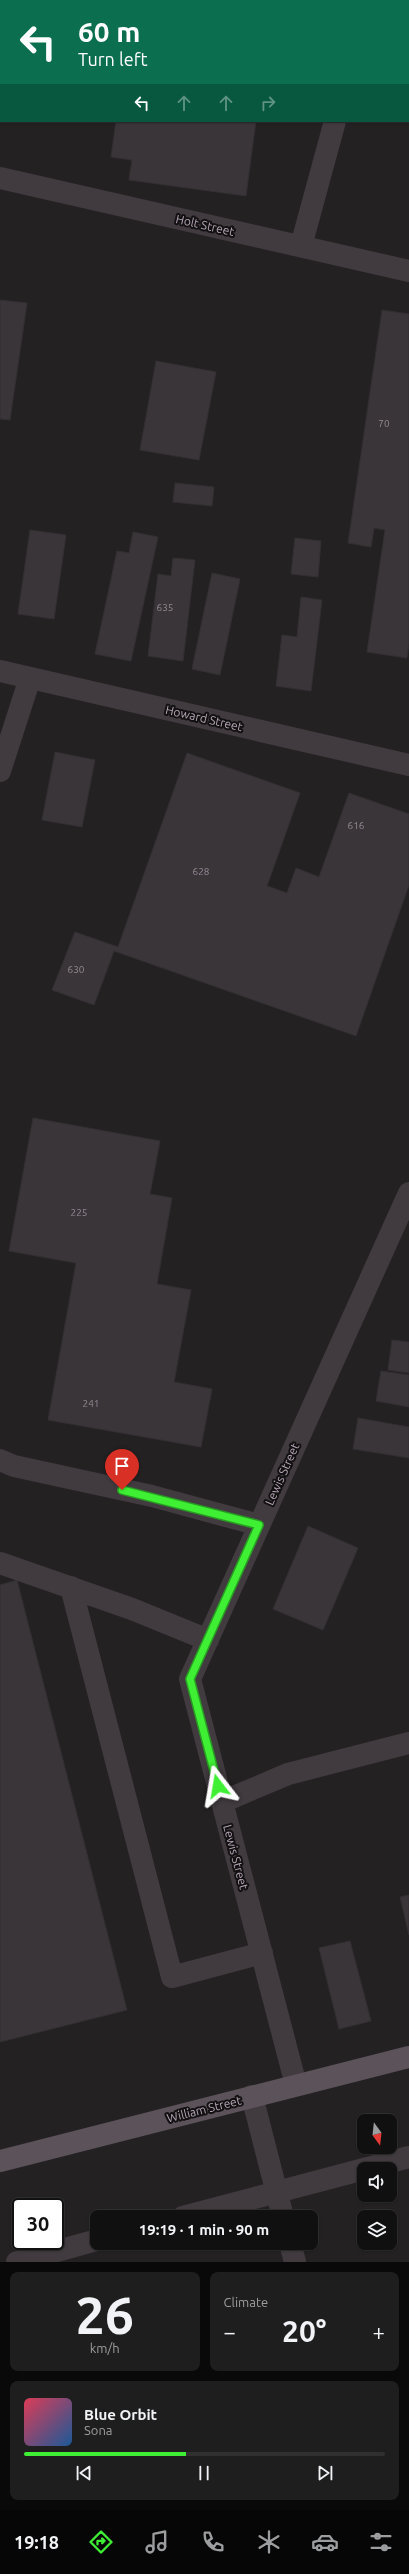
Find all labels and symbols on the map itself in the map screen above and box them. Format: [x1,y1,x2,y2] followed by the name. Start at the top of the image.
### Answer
[175,212,236,238] street label: Holt Street
[378,418,390,429] house number: 70
[157,602,173,613] house number: 635
[164,703,244,733] street label: Howard Street
[348,820,365,831] house number: 616
[193,866,210,877] house number: 628
[68,964,85,975] house number: 630
[71,1207,87,1218] house number: 225
[83,1398,99,1409] house number: 241
[263,1441,302,1507] street label: Lewis Street
[105,1449,139,1490] pin
[197,1765,239,1807] position arrow
[221,1823,251,1891] street label: Lewis Street
[165,2093,243,2125] street label: William Street
[357,2114,397,2154] north arrow
[12,2198,64,2250] speed limit sign: 30

